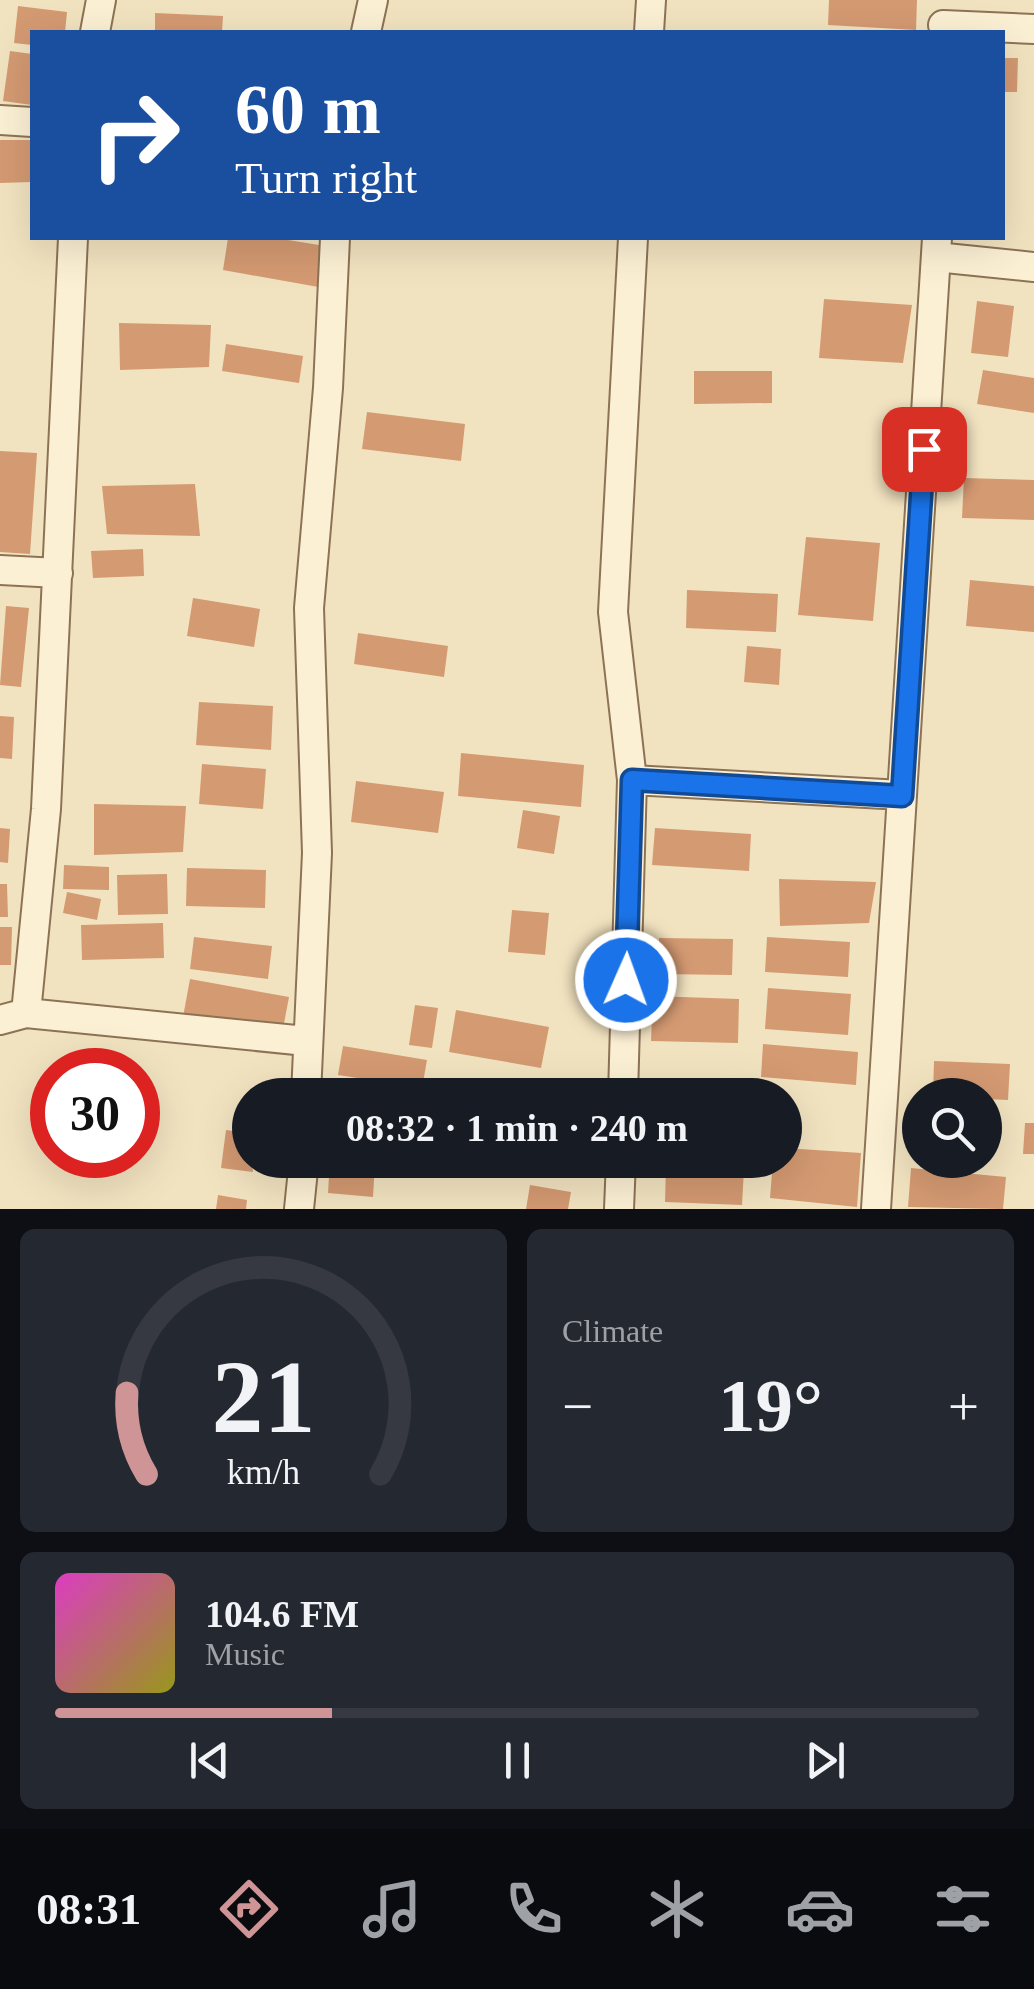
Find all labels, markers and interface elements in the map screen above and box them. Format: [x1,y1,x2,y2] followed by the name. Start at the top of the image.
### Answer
[70,70,200,200] icon: right
[235,71,381,148] text: 60 m
[235,153,417,203] text: Turn right
[882,407,967,492] pin
[897,422,952,477] icon: arrive
[574,928,678,1032] position arrow
[30,1048,160,1178] speed limit sign: 30
[902,1078,1002,1178] map controls
[902,1078,1002,1178] button: search
[346,1107,688,1149] text: 08:32 · 1 min · 240 m
[562,1313,663,1349] text: Climate
[212,1339,316,1454] text: 21
[718,1364,823,1447] text: 19°
[562,1376,593,1437] text: −
[948,1376,979,1437] text: +
[227,1452,300,1492] text: km/h
[205,1593,359,1635] text: 104.6 FM
[205,1636,285,1672] text: Music
[182,1733,237,1788] icon: previous
[490,1733,545,1788] icon: pause
[798,1733,853,1788] icon: next
[214,1874,284,1944] icon: directions
[357,1874,427,1944] icon: music
[499,1874,569,1944] icon: phone
[642,1874,712,1944] icon: climate
[785,1874,855,1944] icon: car
[928,1874,998,1944] icon: filters
[36,1884,141,1934] text: 08:31

